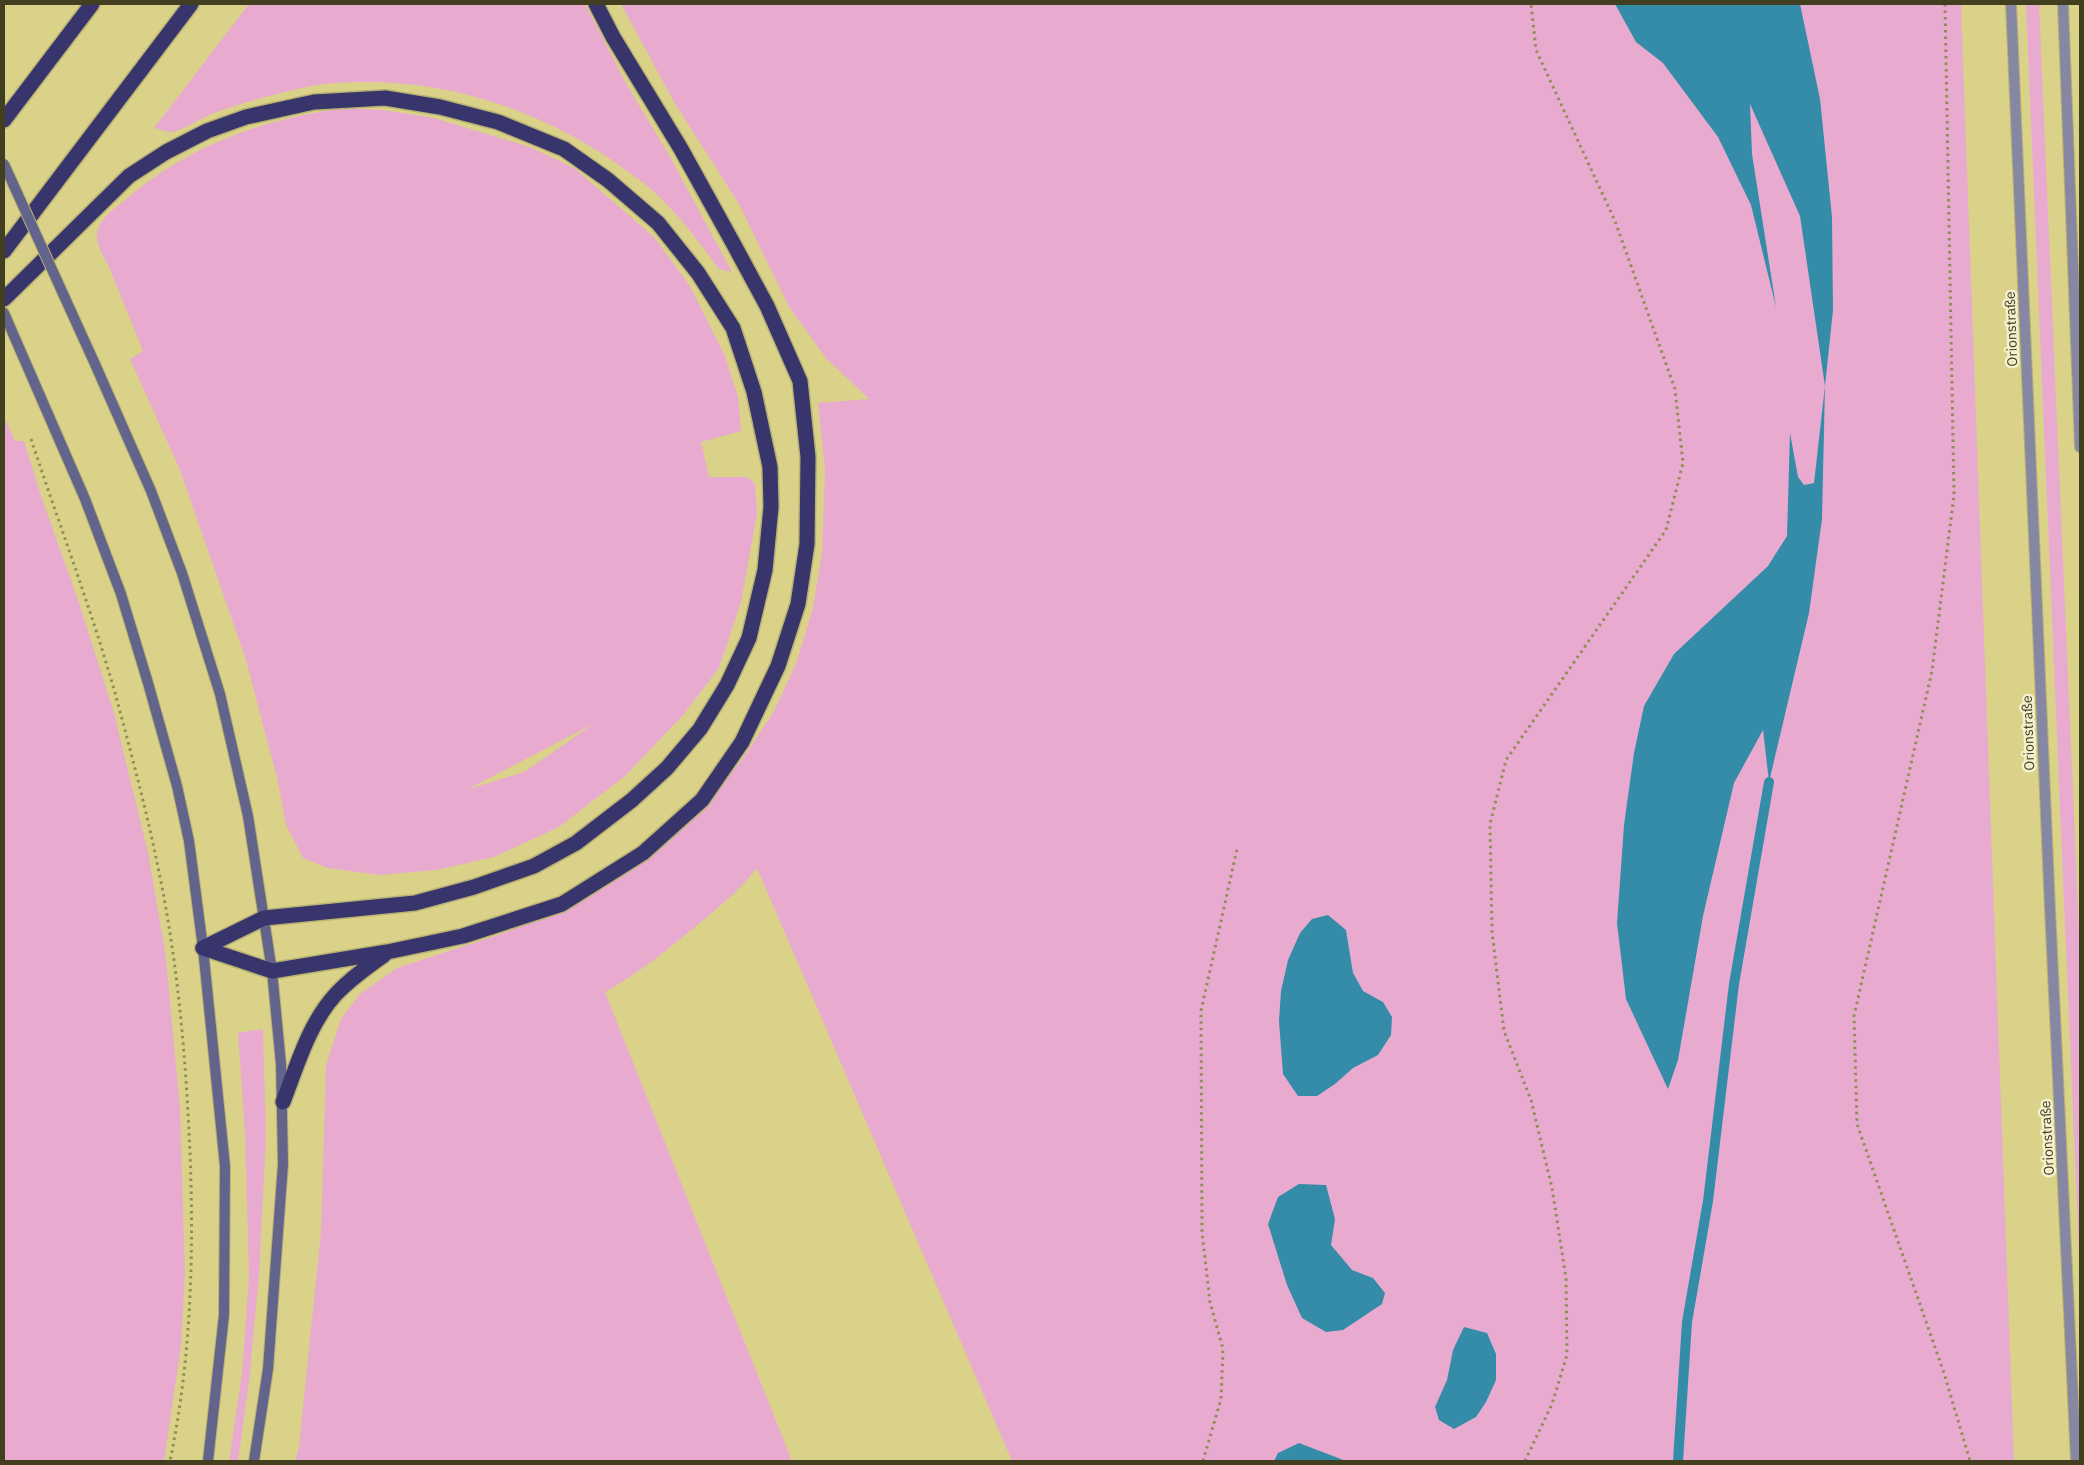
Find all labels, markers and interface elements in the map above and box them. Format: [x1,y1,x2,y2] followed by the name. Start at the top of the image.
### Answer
[2001,291,2021,367] street label: Orionstraße
[2018,695,2038,771] street label: Orionstraße
[2036,1100,2058,1176] street label: Orionstraße

